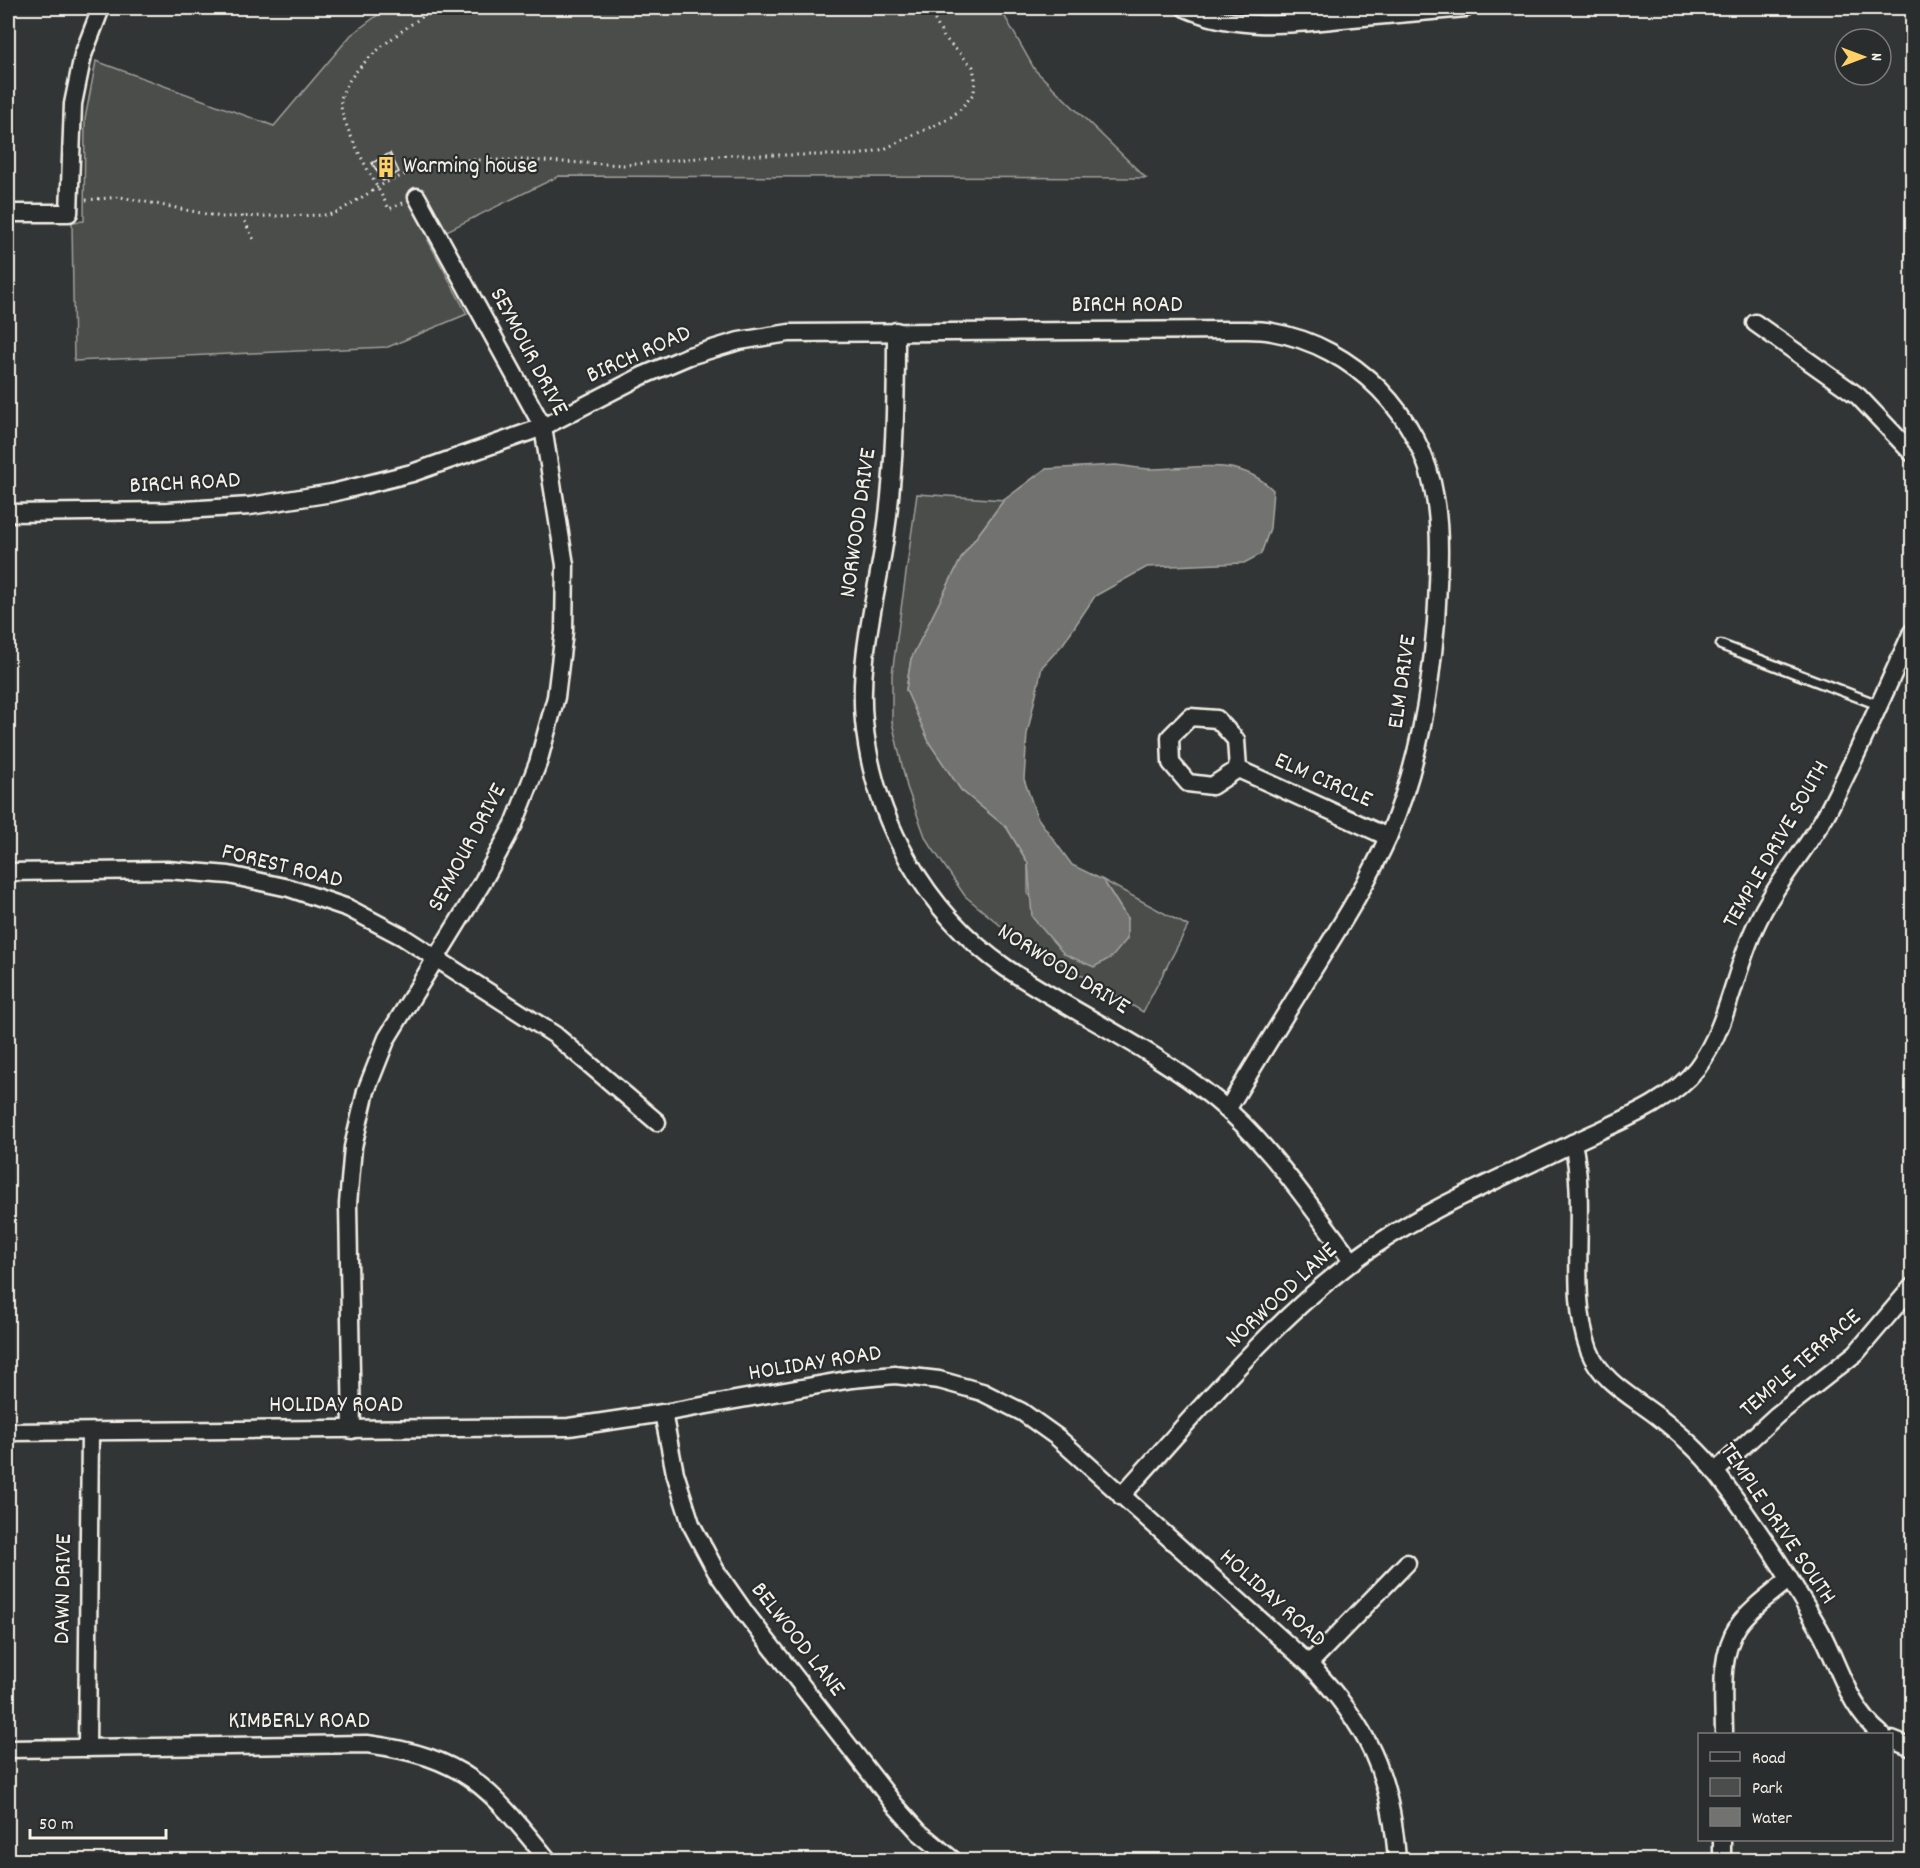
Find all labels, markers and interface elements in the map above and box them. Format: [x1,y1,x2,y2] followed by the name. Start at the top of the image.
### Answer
[1833,27,1893,87] north arrow
[1864,53,1887,61] text: N
[403,150,538,184] place label: Warming house
[374,155,398,179] building icon: Warming house
[480,282,576,422] street label: SEYMOUR DRIVE
[1071,289,1183,323] street label: BIRCH ROAD
[581,317,697,393] street label: BIRCH ROAD
[832,446,886,600] street label: NORWOOD DRIVE
[129,464,241,504] street label: BIRCH ROAD
[1380,633,1426,731] street label: ELM DRIVE
[1269,744,1377,818] street label: ELM CIRCLE
[1715,755,1839,935] street label: TEMPLE DRIVE SOUTH
[420,778,516,918] street label: SEYMOUR DRIVE
[218,836,346,898] street label: FOREST ROAD
[990,916,1136,1024] street label: NORWOOD DRIVE
[1218,1235,1346,1357] street label: NORWOOD LANE
[1733,1301,1869,1426] street label: TEMPLE TERRACE
[746,1337,884,1391] street label: HOLIDAY ROAD
[269,1389,403,1423] street label: HOLIDAY ROAD
[1710,1436,1844,1612] street label: TEMPLE DRIVE SOUTH
[46,1533,82,1645] street label: DAWN DRIVE
[1211,1542,1333,1656] street label: HOLIDAY ROAD
[741,1576,853,1705] street label: BELWOOD LANE
[228,1705,370,1739] street label: KIMBERLY ROAD
[1698,1733,1893,1841] legend
[1752,1747,1786,1772] text: Road
[1752,1777,1783,1802] text: Park
[30,1802,166,1840] scale bar
[1752,1807,1792,1832] text: Water
[39,1813,74,1838] text: 50 m

